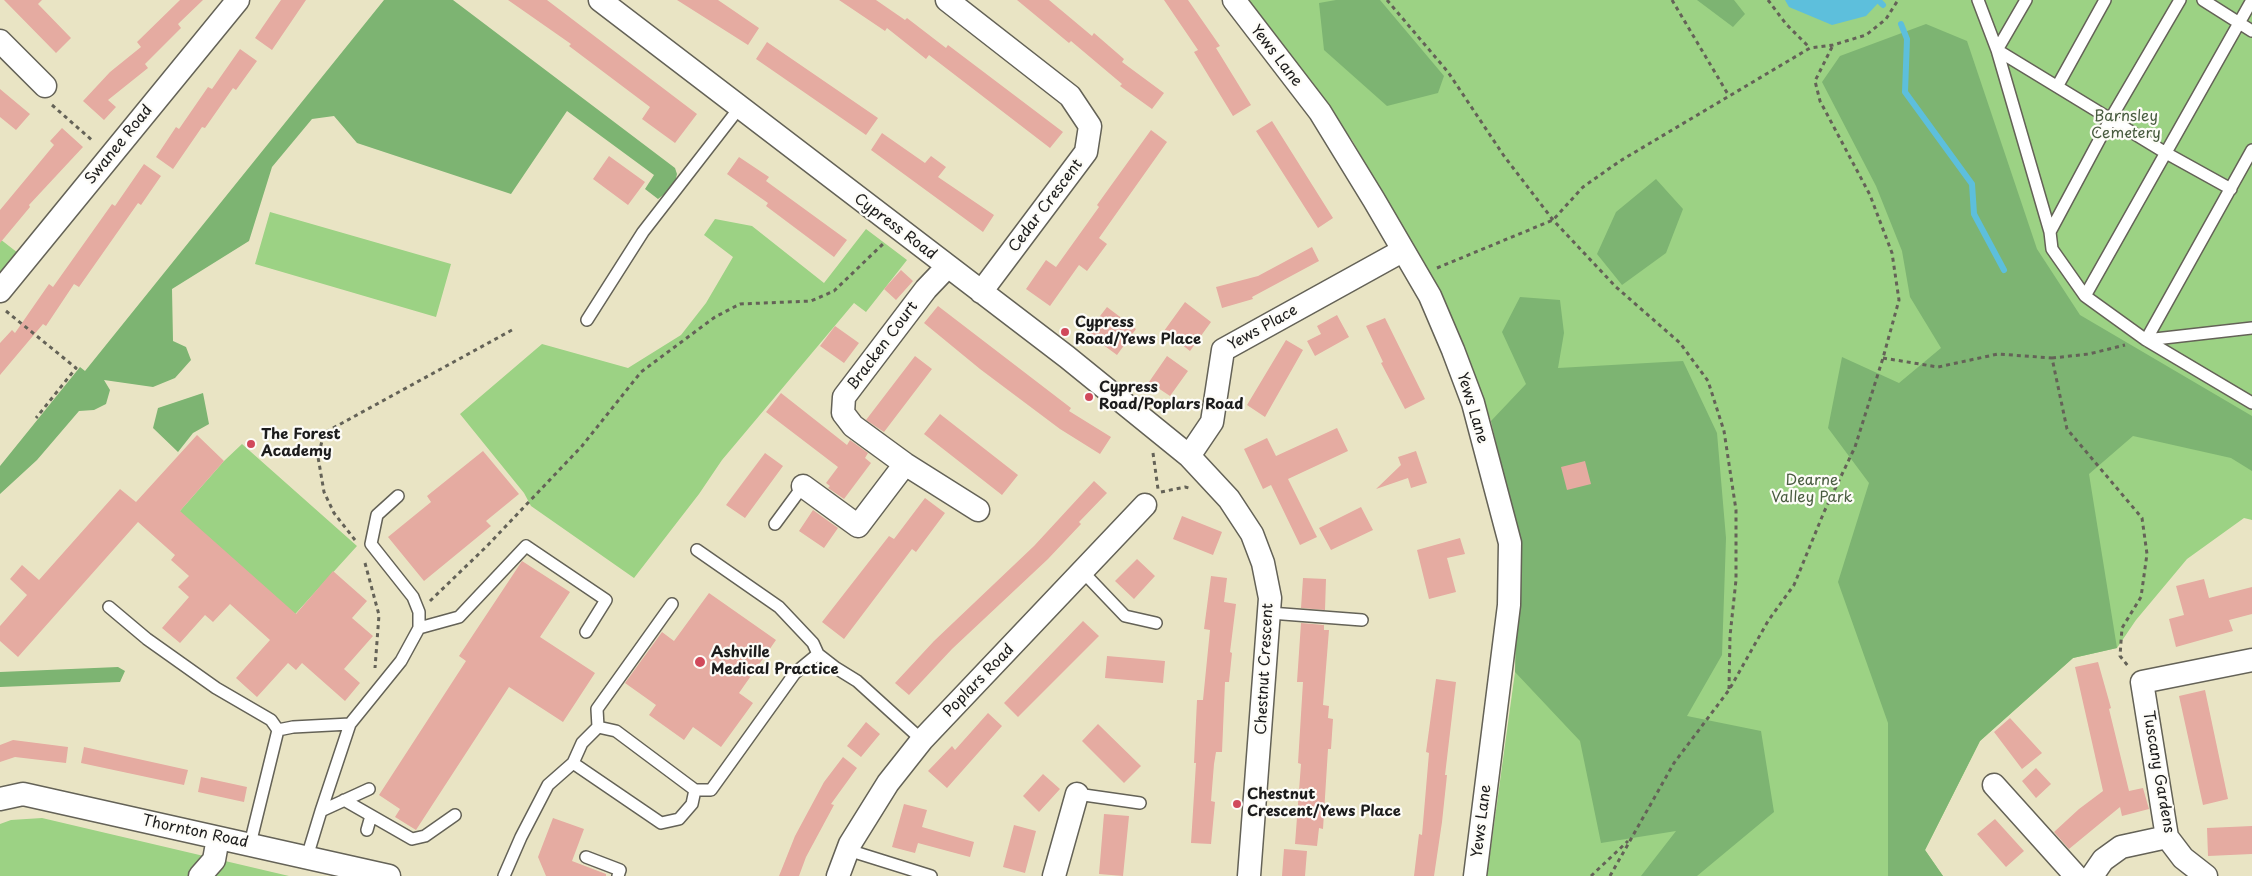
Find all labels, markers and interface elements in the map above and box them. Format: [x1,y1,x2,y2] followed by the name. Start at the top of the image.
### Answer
[1246,22,1306,90] street label: Yews Lane
[81,102,157,188] street label: Swanee Road
[2091,108,2161,143] park label: Barnsley Cemetery
[1005,156,1087,256] street label: Cedar Crescent
[850,190,940,264] street label: Cypress Road
[844,298,922,394] street label: Bracken Court
[1225,302,1301,354] street label: Yews Place
[1075,314,1201,349] place label: Cypress Road/Yews Place
[1059,326,1071,338] marker: Cypress Road/Yews Place
[1453,370,1491,446] street label: Yews Lane
[1099,379,1244,414] place label: Cypress Road/Poplars Road
[1083,391,1095,403] marker: Cypress Road/Poplars Road
[261,426,341,461] place label: The Forest Academy
[245,438,257,450] marker: The Forest Academy
[1771,472,1853,507] park label: Dearne Valley Park
[1253,603,1277,735] street label: Chestnut Crescent
[940,641,1018,721] street label: Poplars Road
[711,644,839,679] place label: Ashville Medical Practice
[693,655,707,669] marker: Ashville Medical Practice
[2138,709,2178,835] street label: Tuscany Gardens
[1469,783,1495,859] street label: Yews Lane
[1247,786,1401,821] place label: Chestnut Crescent/Yews Place
[1231,798,1243,810] marker: Chestnut Crescent/Yews Place
[140,812,250,852] street label: Thornton Road

